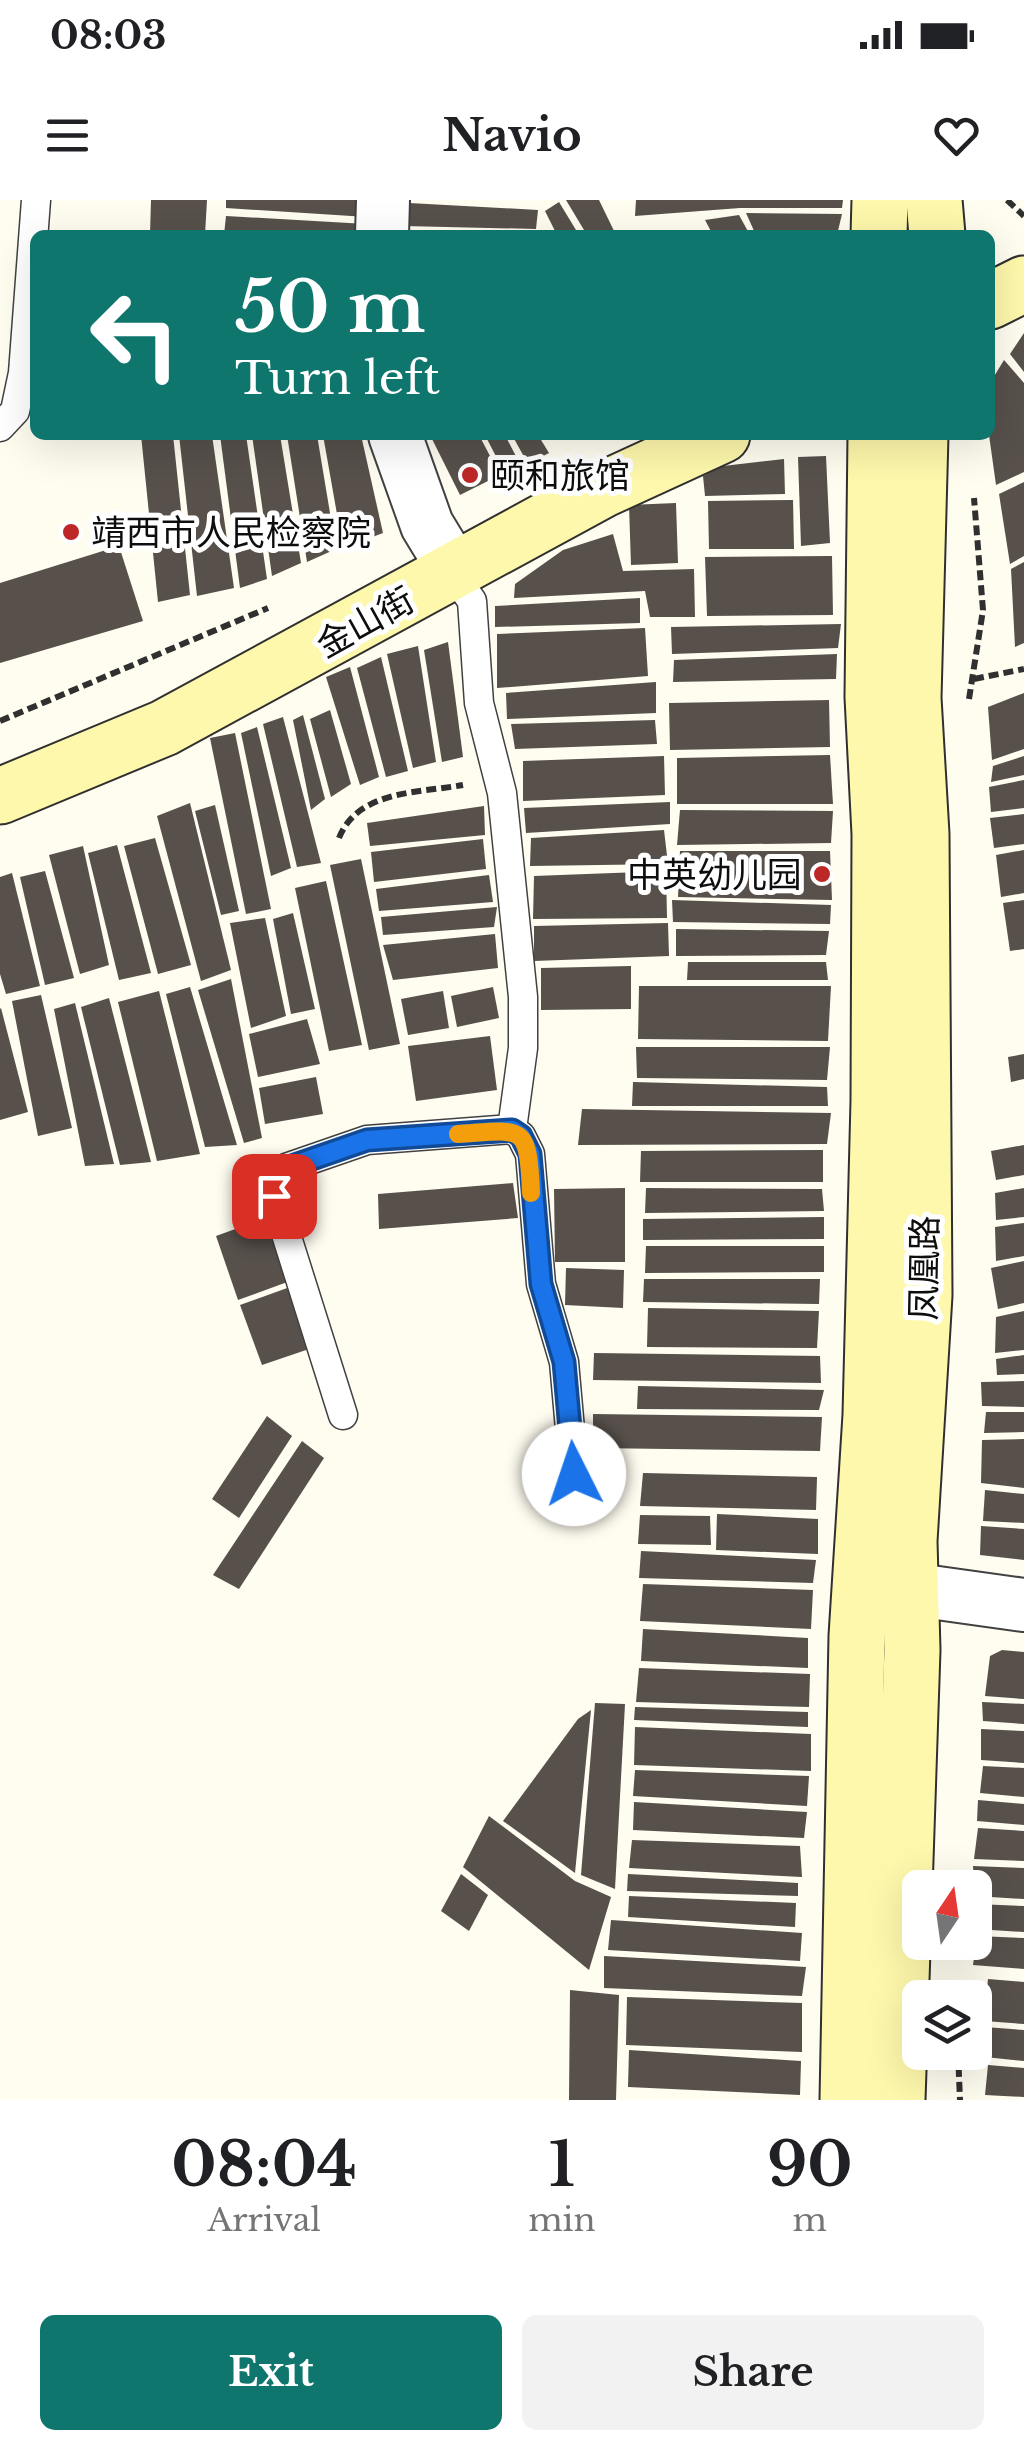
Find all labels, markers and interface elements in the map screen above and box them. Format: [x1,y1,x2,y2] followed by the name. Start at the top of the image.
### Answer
[50,12,167,59] text: 08:03
[442,107,582,163] text: Navio
[40,108,95,163] icon: menu
[929,108,984,163] icon: heart
[235,264,426,351] text: 50 m
[70,270,200,400] icon: left
[235,350,440,406] text: Turn left
[490,454,630,497] place label: 颐和旅馆
[459,464,481,486] marker: 颐和旅馆
[91,511,371,554] place label: 靖西市人民检察院
[60,521,82,543] marker: 靖西市人民检察院
[309,578,421,666] street label: 金山街
[627,853,802,896] place label: 中英幼儿园
[811,863,833,885] marker: 中英幼儿园
[232,1154,317,1239] pin
[247,1169,302,1224] icon: arrive
[902,1215,946,1321] street label: 凤凰路
[522,1422,626,1526] position arrow
[902,1870,992,1960] north arrow
[902,1870,992,2070] map controls
[902,1980,992,2070] button: layers
[171,2128,357,2202] text: 08:04
[549,2128,575,2202] text: 1
[767,2128,853,2202] text: 90
[207,2200,321,2240] text: Arrival
[528,2200,596,2240] text: min
[793,2200,827,2240] text: m
[40,2315,502,2430] button: Exit
[522,2315,984,2430] button: Share

